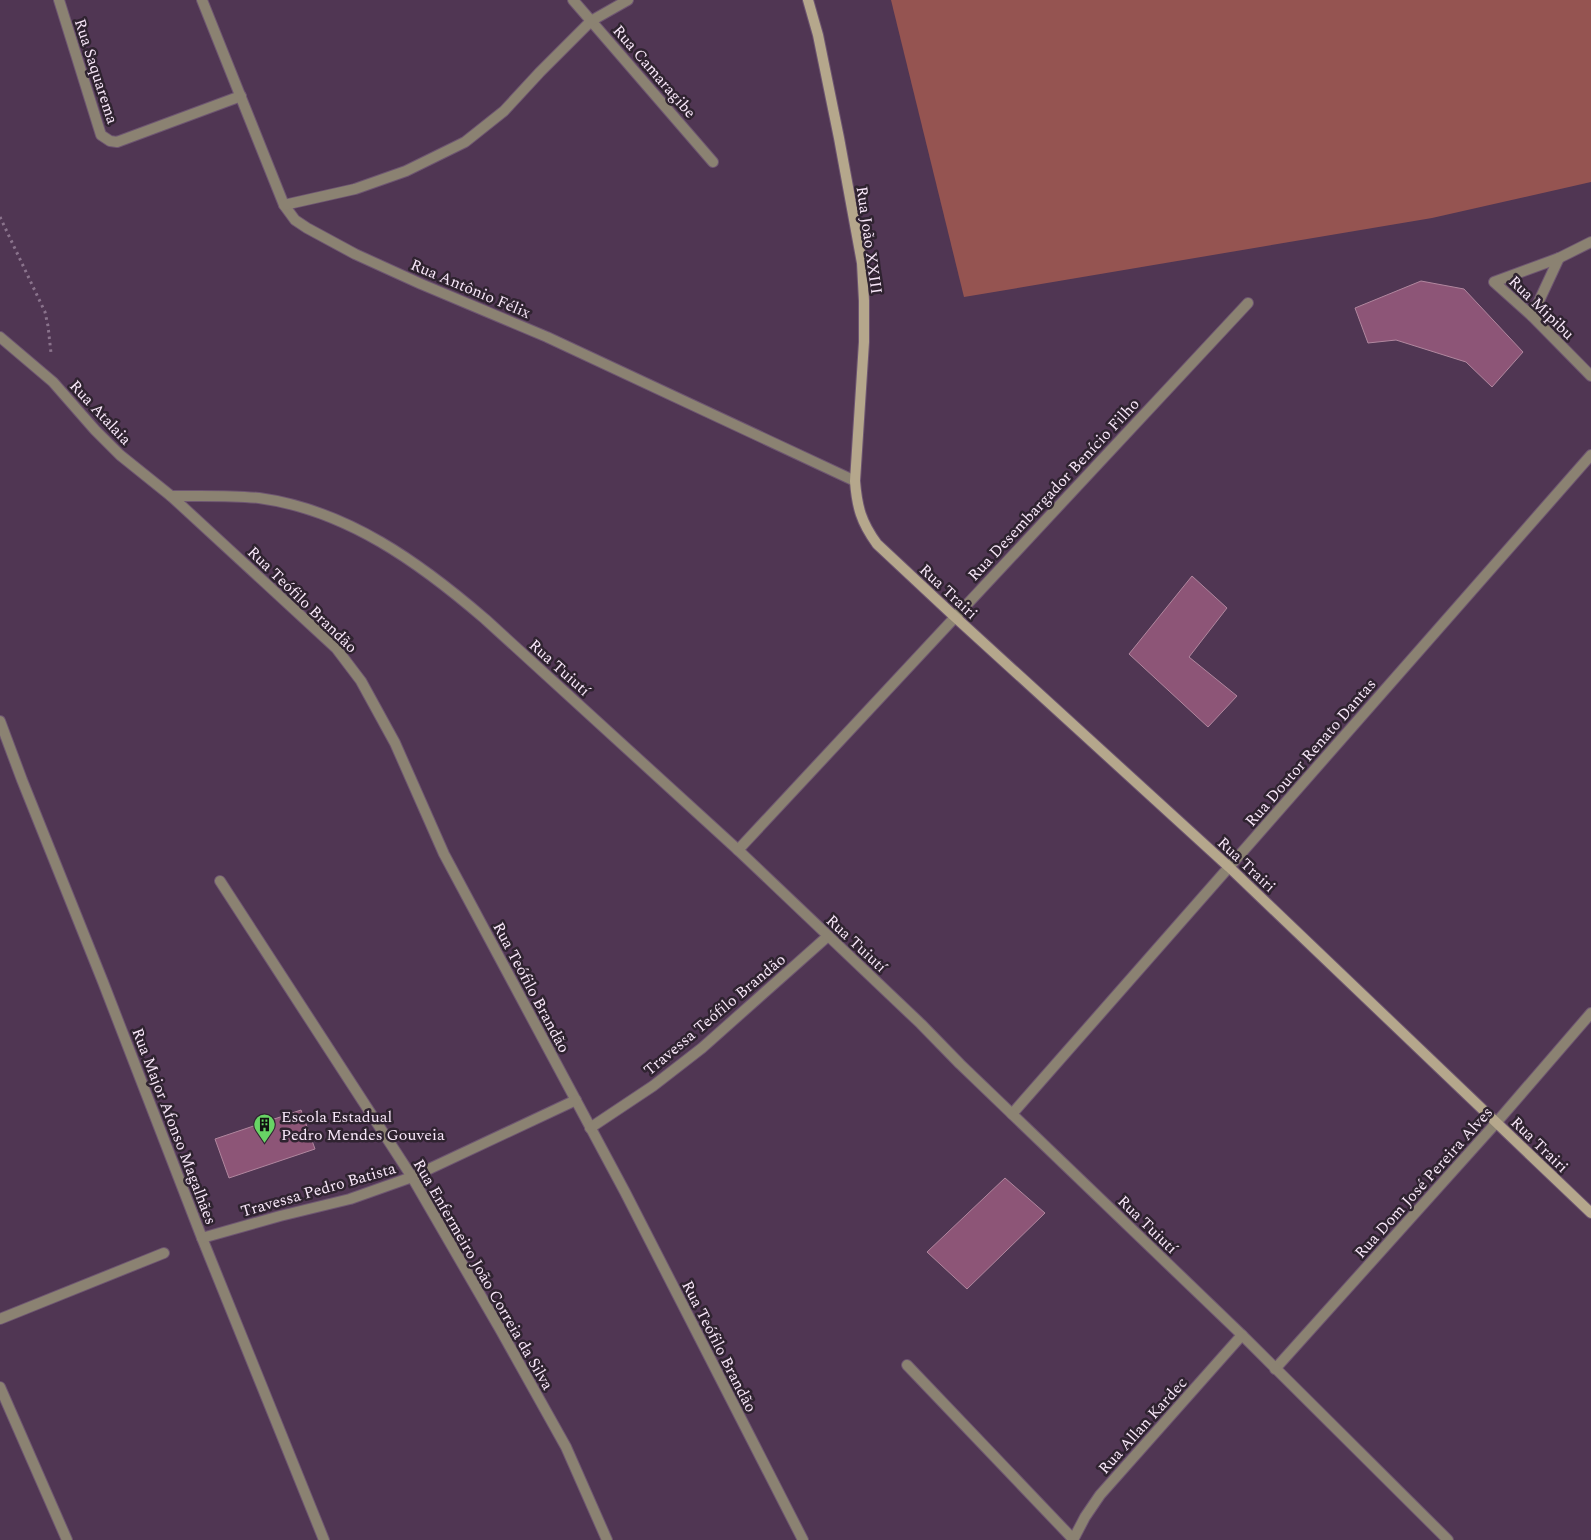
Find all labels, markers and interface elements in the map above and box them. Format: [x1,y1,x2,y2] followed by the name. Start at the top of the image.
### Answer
[68,16,124,127] street label: Rua Saquarema
[607,20,702,124] street label: Rua Camaragibe
[850,185,888,296] street label: Rua João XXIII
[407,253,535,325] street label: Rua Antônio Félix
[1503,270,1580,345] street label: Rua Mipibu
[64,375,137,451] street label: Rua Atalaia
[962,393,1145,587] street label: Rua Desembargador Benício Filho
[242,541,363,659] street label: Rua Teófilo Brandão
[914,558,983,625] street label: Rua Trairi
[523,634,596,703] street label: Rua Tuiutí
[1239,673,1382,832] street label: Rua Doutor Renato Dantas
[1212,831,1281,898] street label: Rua Trairi
[820,909,893,979] street label: Rua Tuiutí
[486,918,576,1057] street label: Rua Teófilo Brandão
[638,948,791,1082] street label: Travessa Teófilo Brandão
[125,1024,223,1228] street label: Rua Major Afonso Magalhães
[1349,1101,1499,1264] street label: Rua Dom José Pereira Alves
[281,1105,445,1147] place label: Escola Estadual Pedro Mendes Gouveia
[1505,1111,1574,1178] street label: Rua Trairi
[253,1113,277,1144] building icon: Escola Estadual Pedro Mendes Gouveia
[407,1155,559,1395] street label: Rua Enfermeiro João Correia da Silva
[238,1156,399,1224] street label: Travessa Pedro Batista
[1112,1190,1184,1260] street label: Rua Tuiutí
[675,1276,763,1417] street label: Rua Teófilo Brandão
[1093,1372,1193,1480] street label: Rua Allan Kardec

